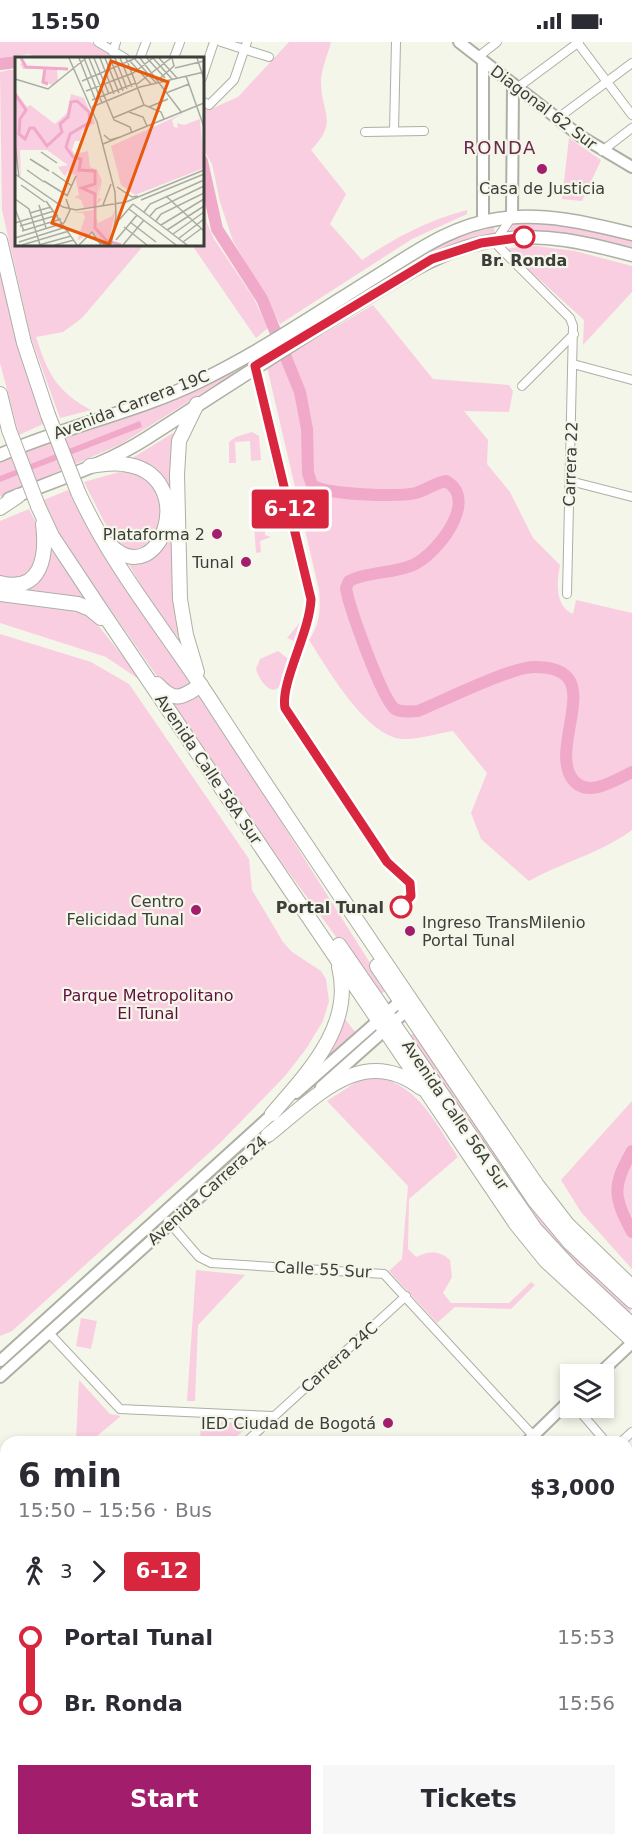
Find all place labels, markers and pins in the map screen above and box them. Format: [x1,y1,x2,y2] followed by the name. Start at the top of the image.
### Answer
[535,162,549,176] marker: Casa de Justicia
[479,179,605,198] place label: Casa de Justicia
[513,226,535,248] marker: Br. Ronda
[481,251,567,270] place label: Br. Ronda
[103,525,205,544] place label: Plataforma 2
[210,527,224,541] marker: Plataforma 2
[191,553,234,572] place label: Tunal
[239,555,253,569] marker: Tunal
[67,892,184,929] place label: Centro Felicidad Tunal
[390,896,412,918] marker: Portal Tunal
[276,898,384,917] place label: Portal Tunal
[189,903,203,917] marker: Centro Felicidad Tunal
[422,913,586,950] place label: Ingreso TransMilenio Portal Tunal
[403,924,417,938] marker: Ingreso TransMilenio Portal Tunal
[201,1414,376,1433] place label: IED Ciudad de Bogotá
[381,1416,395,1430] marker: IED Ciudad de Bogotá

